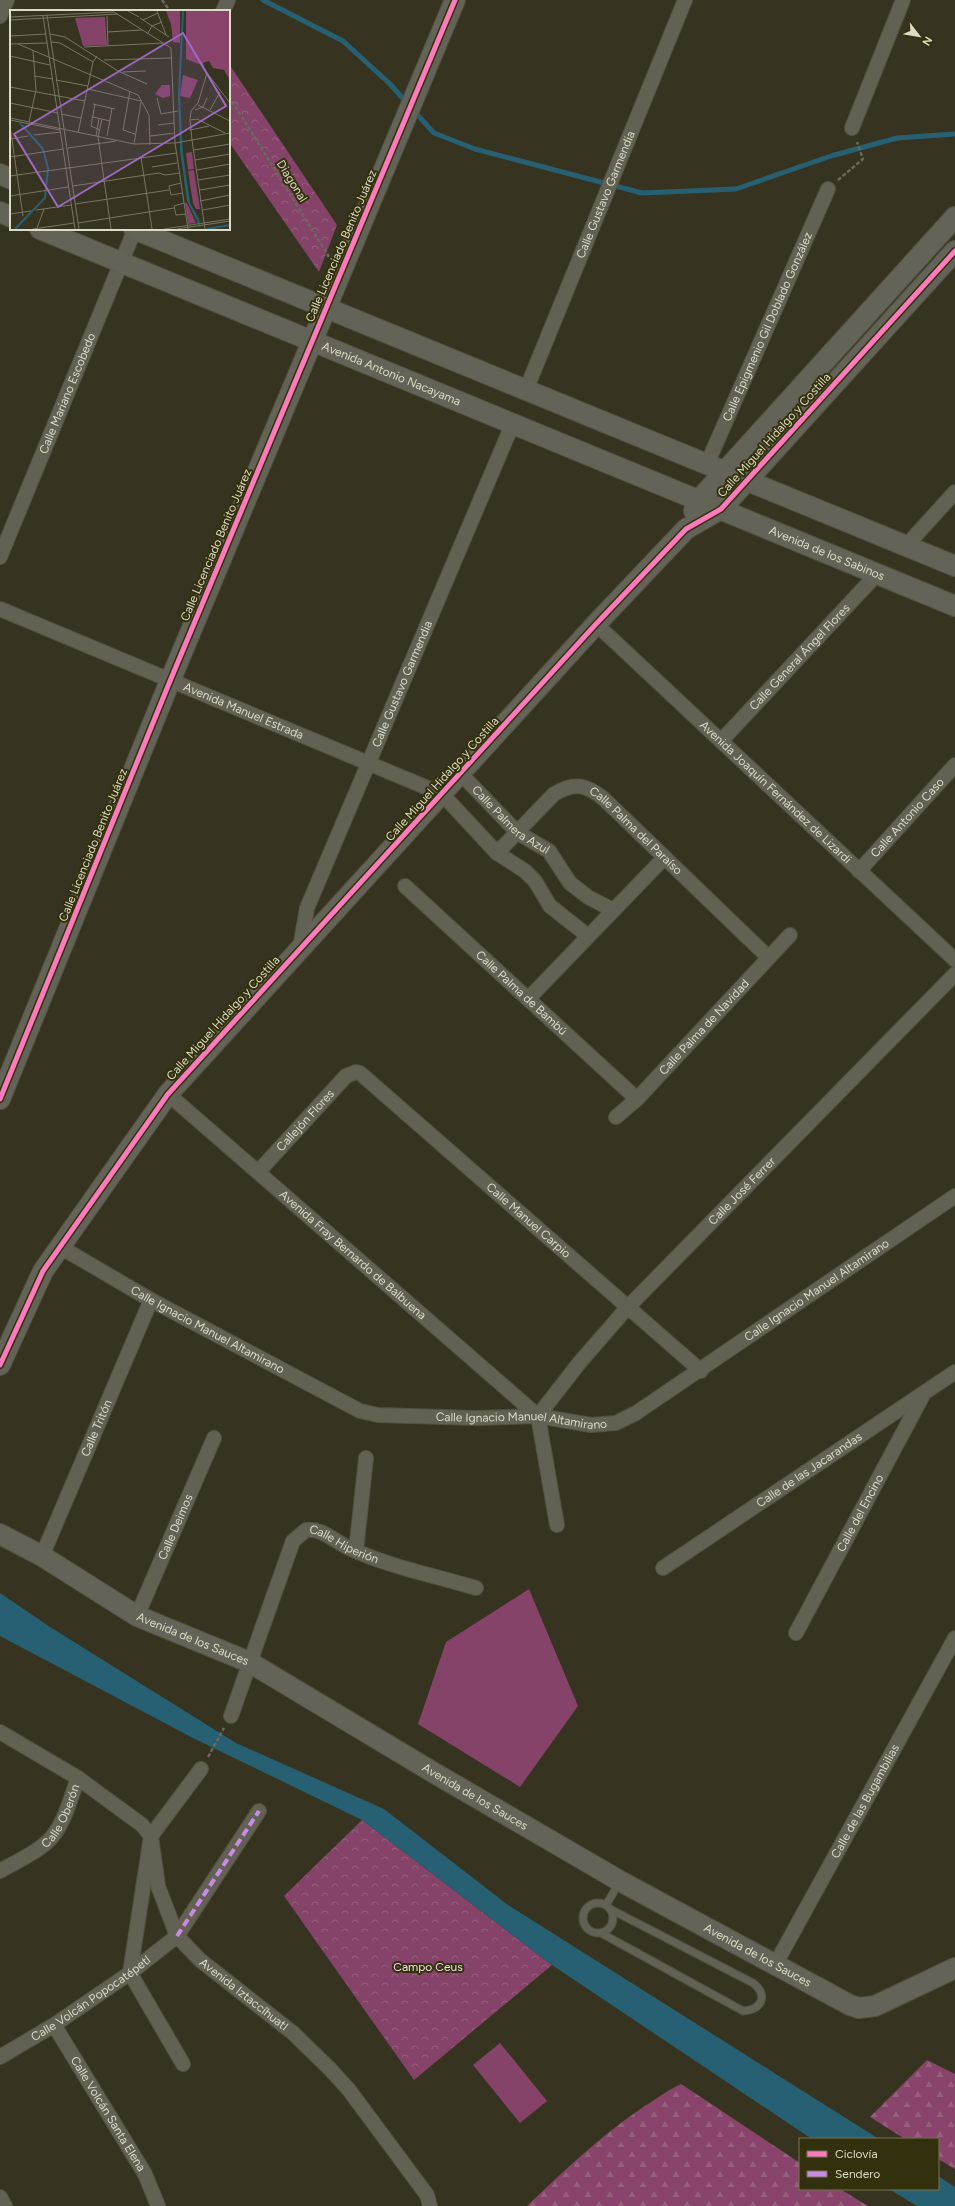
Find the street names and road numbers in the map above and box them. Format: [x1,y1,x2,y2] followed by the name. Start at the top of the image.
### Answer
[573,129,638,260] street label: Calle Gustavo Garmendia
[274,158,310,204] street label: Diagonal
[303,168,380,324] street label: Calle Licenciado Benito Juárez
[720,230,815,423] street label: Calle Epigmenio Gil Doblado González
[36,331,98,456] street label: Calle Mariano Escobedo
[320,339,463,409] street label: Avenida Antonio Nacayama
[715,370,833,500] street label: Calle Miguel Hidalgo y Costilla
[178,467,255,623] street label: Calle Licenciado Benito Juárez
[767,523,887,583] street label: Avenida de los Sabinos
[746,600,853,713] street label: Calle General Ángel Flores
[369,618,435,749] street label: Calle Gustavo Garmendia
[181,680,306,742] street label: Avenida Manuel Estrada
[383,714,501,844] street label: Calle Miguel Hidalgo y Costilla
[697,718,854,866] street label: Avenida Joaquín Fernández de Lizardi
[56,766,130,924] street label: Calle Licenciado Benito Juárez
[868,775,947,860] street label: Calle Antonio Caso
[469,783,552,857] street label: Calle Palmera Azul
[587,784,685,878] street label: Calle Palma del Paraíso
[473,948,570,1038] street label: Calle Palma de Bambú
[164,953,282,1083] street label: Calle Miguel Hidalgo y Costilla
[656,976,752,1078] street label: Calle Palma de Navidad
[273,1086,337,1154] street label: Callejón Flores
[706,1154,778,1228] street label: Calle José Ferrer
[484,1180,574,1261] street label: Calle Manuel Carpio
[277,1187,429,1322] street label: Avenida Fray Bernardo de Balbuena
[742,1236,892,1344] street label: Calle Ignacio Manuel Altamirano
[128,1283,287,1377] street label: Calle Ignacio Manuel Altamirano
[78,1397,115,1459] street label: Calle Tritón
[436,1409,608,1432] street label: Calle Ignacio Manuel Altamirano
[754,1429,865,1510] street label: Calle de las Jacarandas
[834,1472,886,1554] street label: Calle del Encino
[155,1492,196,1562] street label: Calle Deimos
[308,1523,381,1567] street label: Calle Hiperión
[135,1610,251,1668] street label: Avenida de los Sauces
[828,1741,902,1861] street label: Calle de las Bugambilias
[420,1760,531,1833] street label: Avenida de los Sauces
[38,1782,82,1851] street label: Calle Oberón
[702,1921,814,1990] street label: Avenida de los Sauces
[28,1953,153,2044] street label: Calle Volcán Popocatépetl
[197,1955,291,2033] street label: Avenida Iztaccíhuatl
[68,2054,149,2174] street label: Calle Volcán Santa Elena

